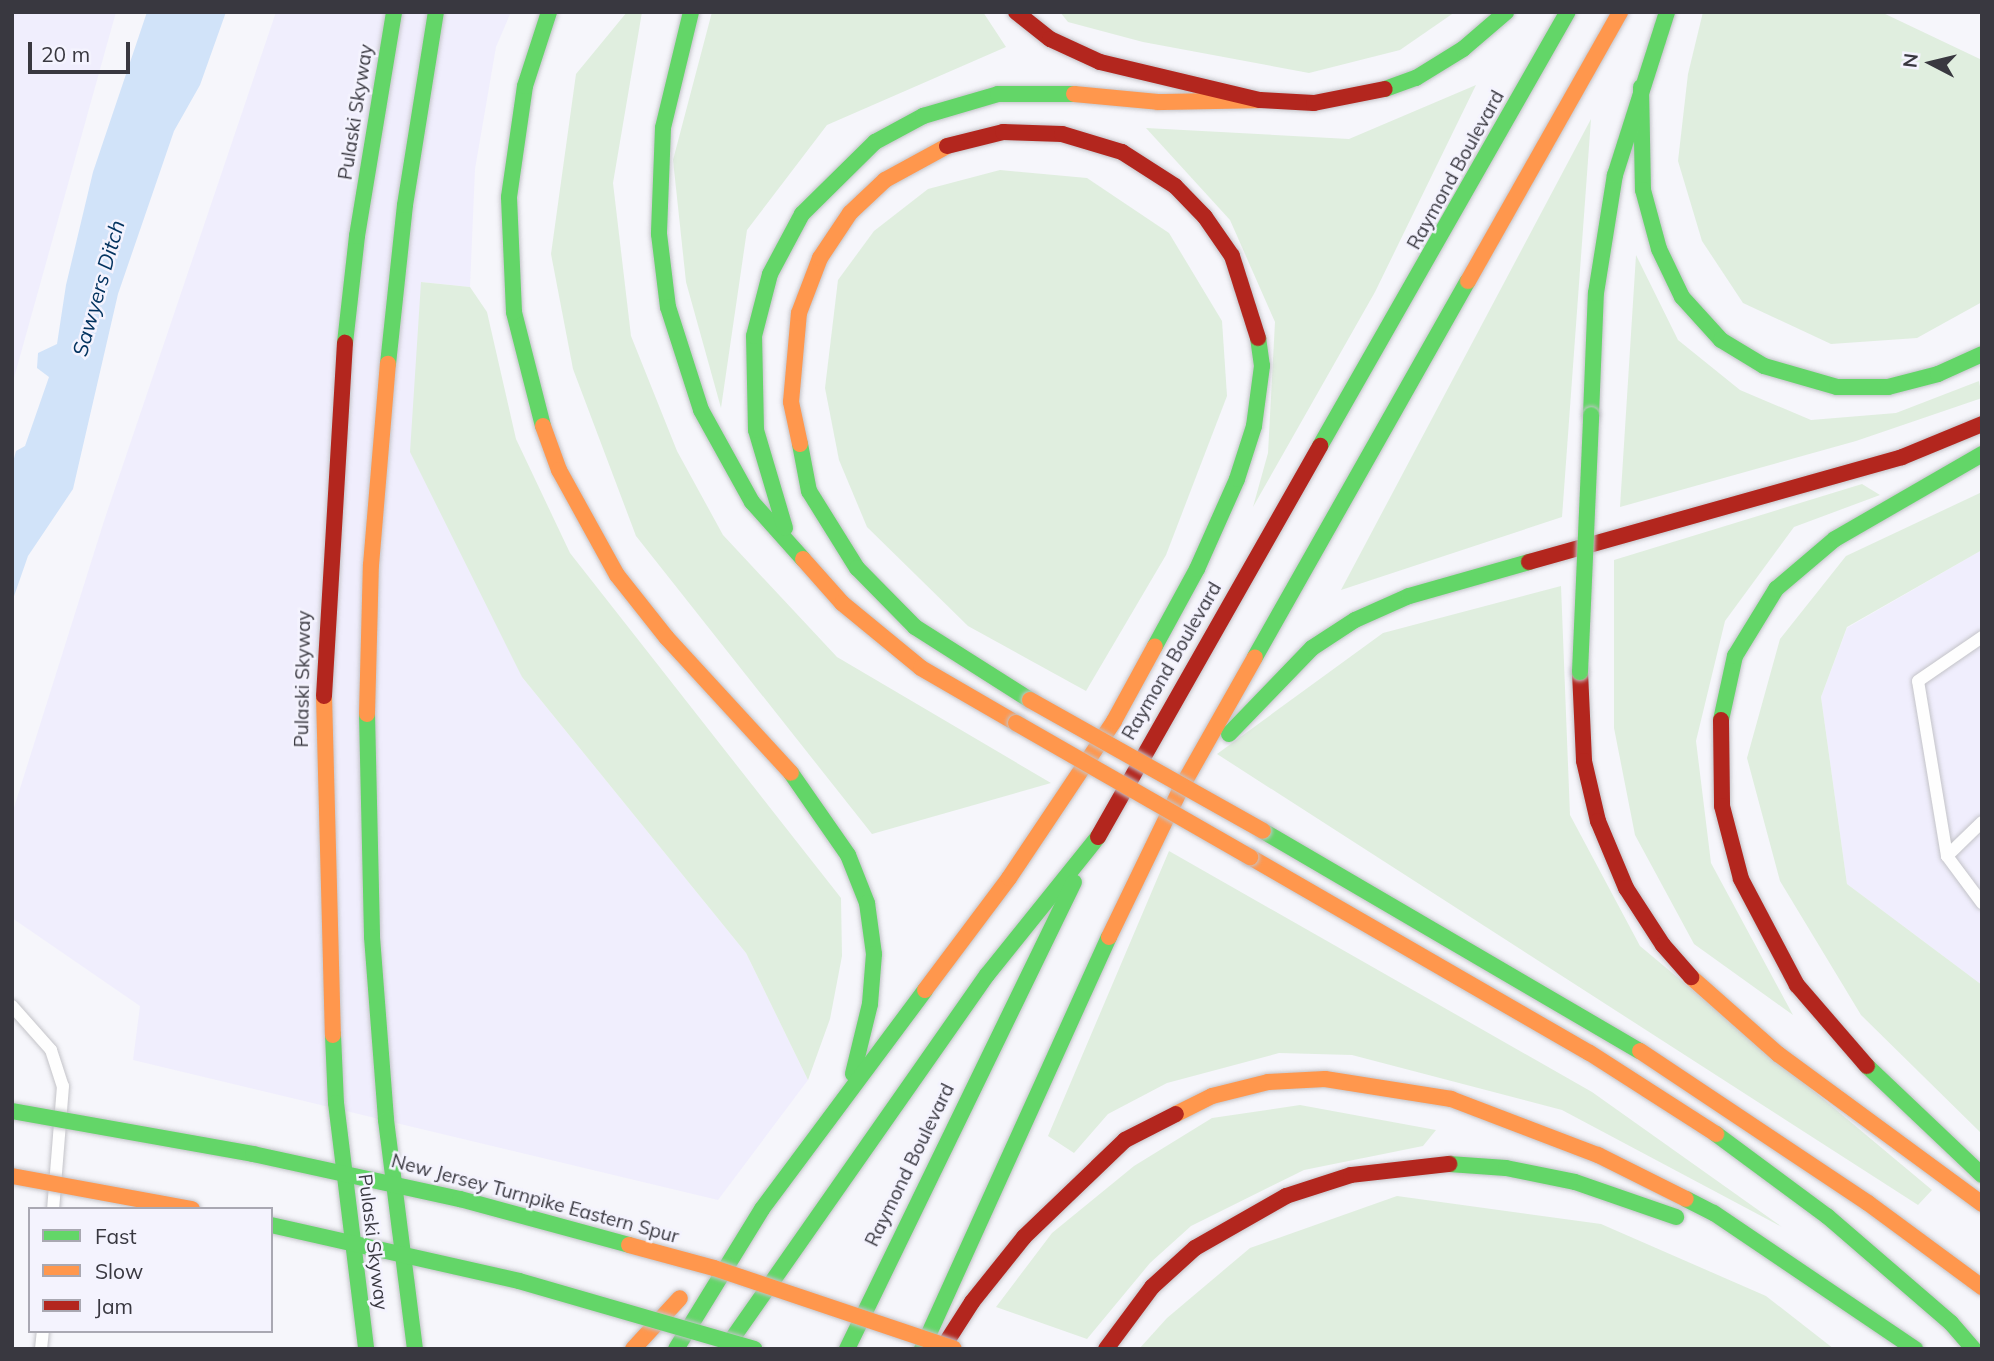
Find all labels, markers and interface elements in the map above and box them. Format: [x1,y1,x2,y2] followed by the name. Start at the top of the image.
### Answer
[32,28,133,72] scale bar
[1896,28,1966,98] north arrow
[41,41,90,67] text: 20 m
[334,42,378,182] street label: Pulaski Skyway
[1897,52,1923,69] text: N
[1403,86,1509,254] street label: Raymond Boulevard
[67,217,129,359] water label: Sawyers Ditch
[1118,578,1226,744] street label: Raymond Boulevard
[290,610,316,748] street label: Pulaski Skyway
[861,1080,959,1250] street label: Raymond Boulevard
[389,1150,681,1248] street label: New Jersey Turnpike Eastern Spur
[353,1173,393,1311] street label: Pulaski Skyway
[28,1207,273,1333] legend
[95,1223,137,1249] text: Fast
[95,1258,143,1284] text: Slow
[95,1293,133,1319] text: Jam

